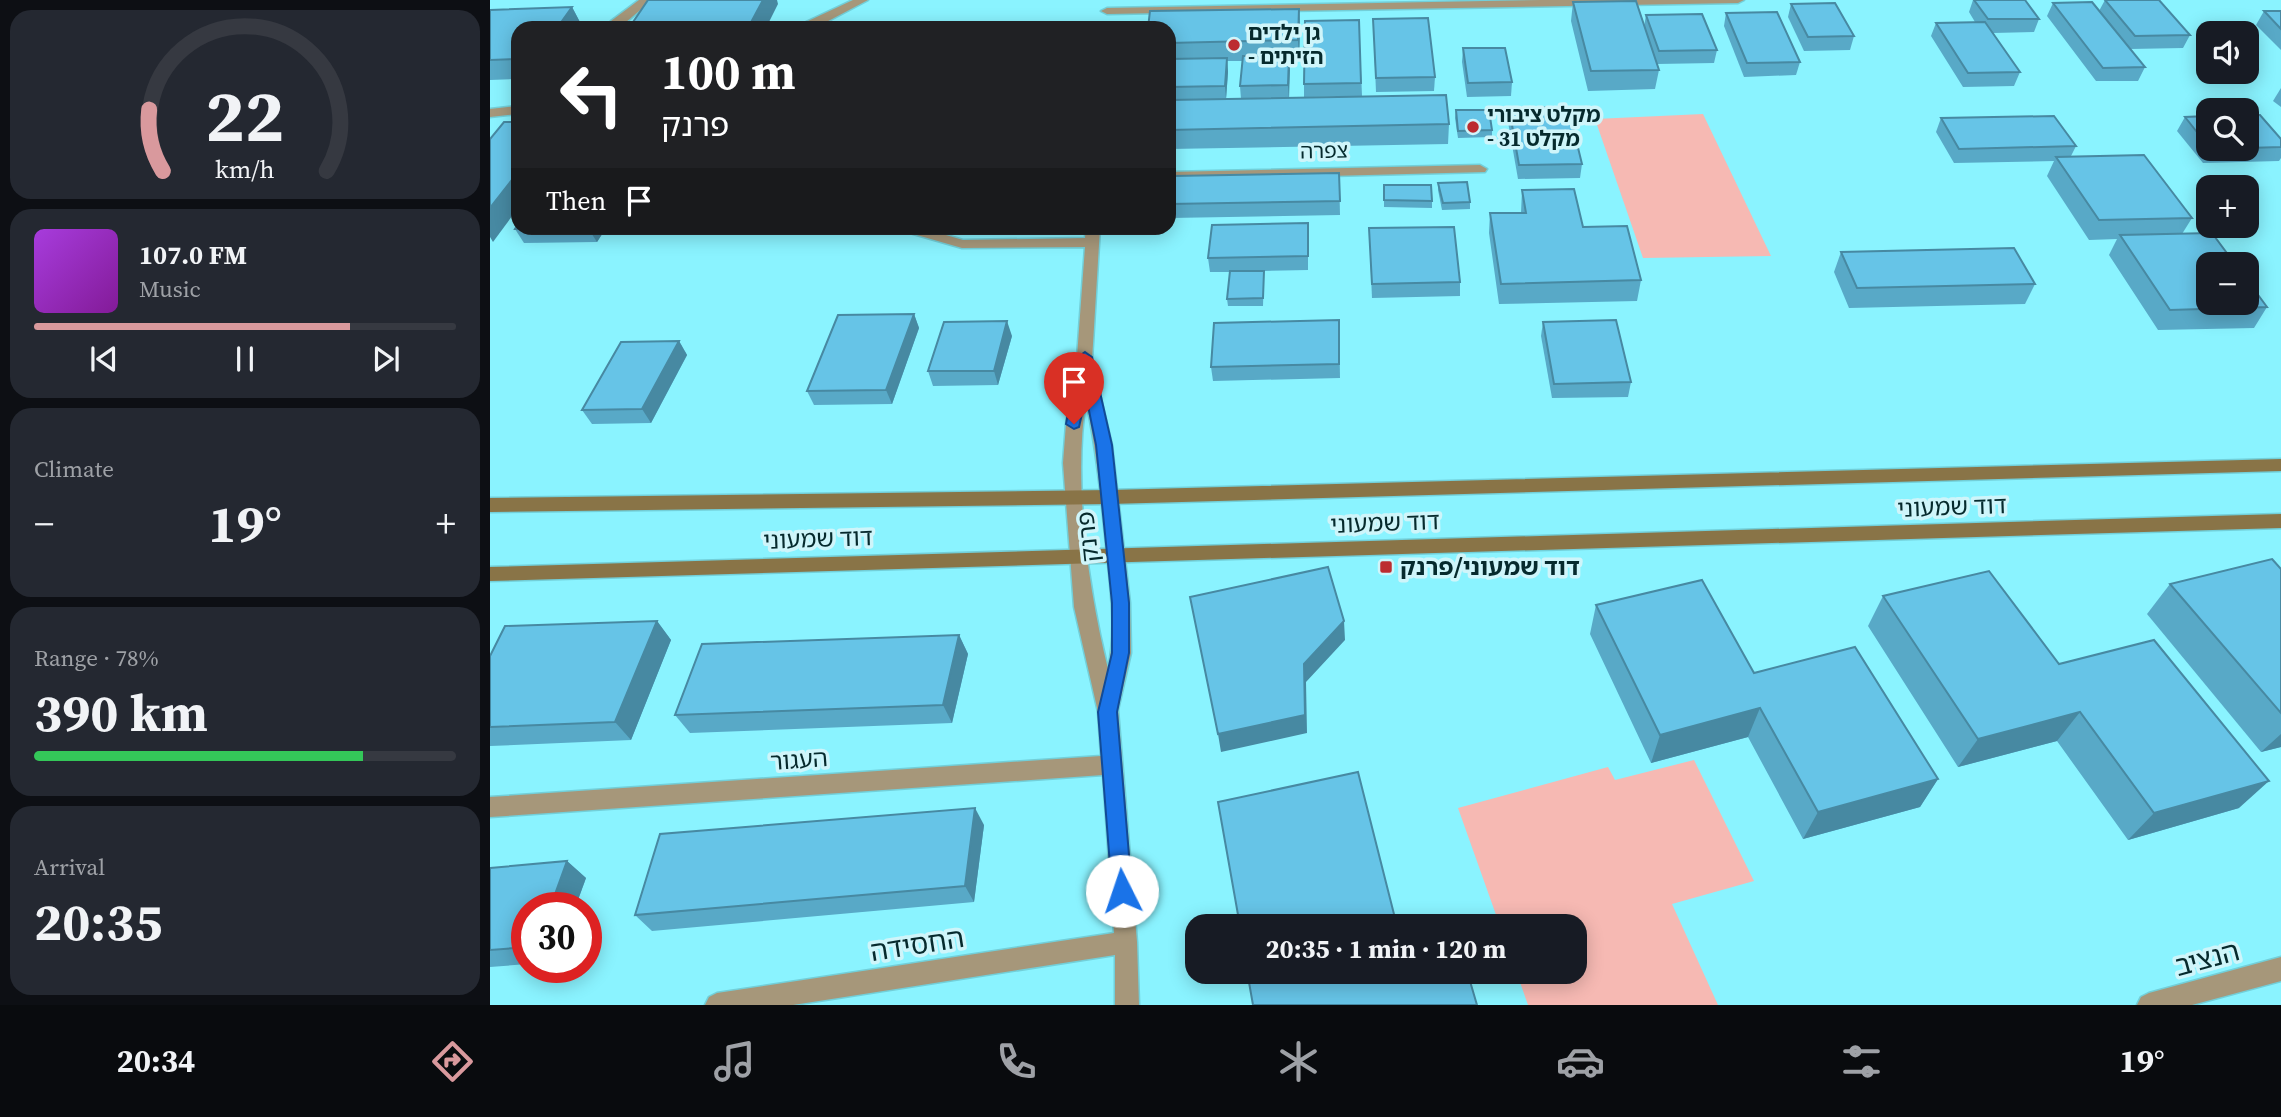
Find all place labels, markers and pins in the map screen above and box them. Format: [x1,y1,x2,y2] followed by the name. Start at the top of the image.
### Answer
[1248,18,1324,71] place label: גן ילדים - הזיתים
[1226,37,1242,53] marker: גן ילדים - הזיתים
[1487,100,1601,153] place label: מקלט ציבורי - מקלט 31
[1465,119,1481,135] marker: מקלט ציבורי - מקלט 31
[1044,352,1104,424] pin
[1400,550,1580,583] place label: דוד שמעוני/פרנק
[1378,559,1394,575] marker: דוד שמעוני/פרנק

